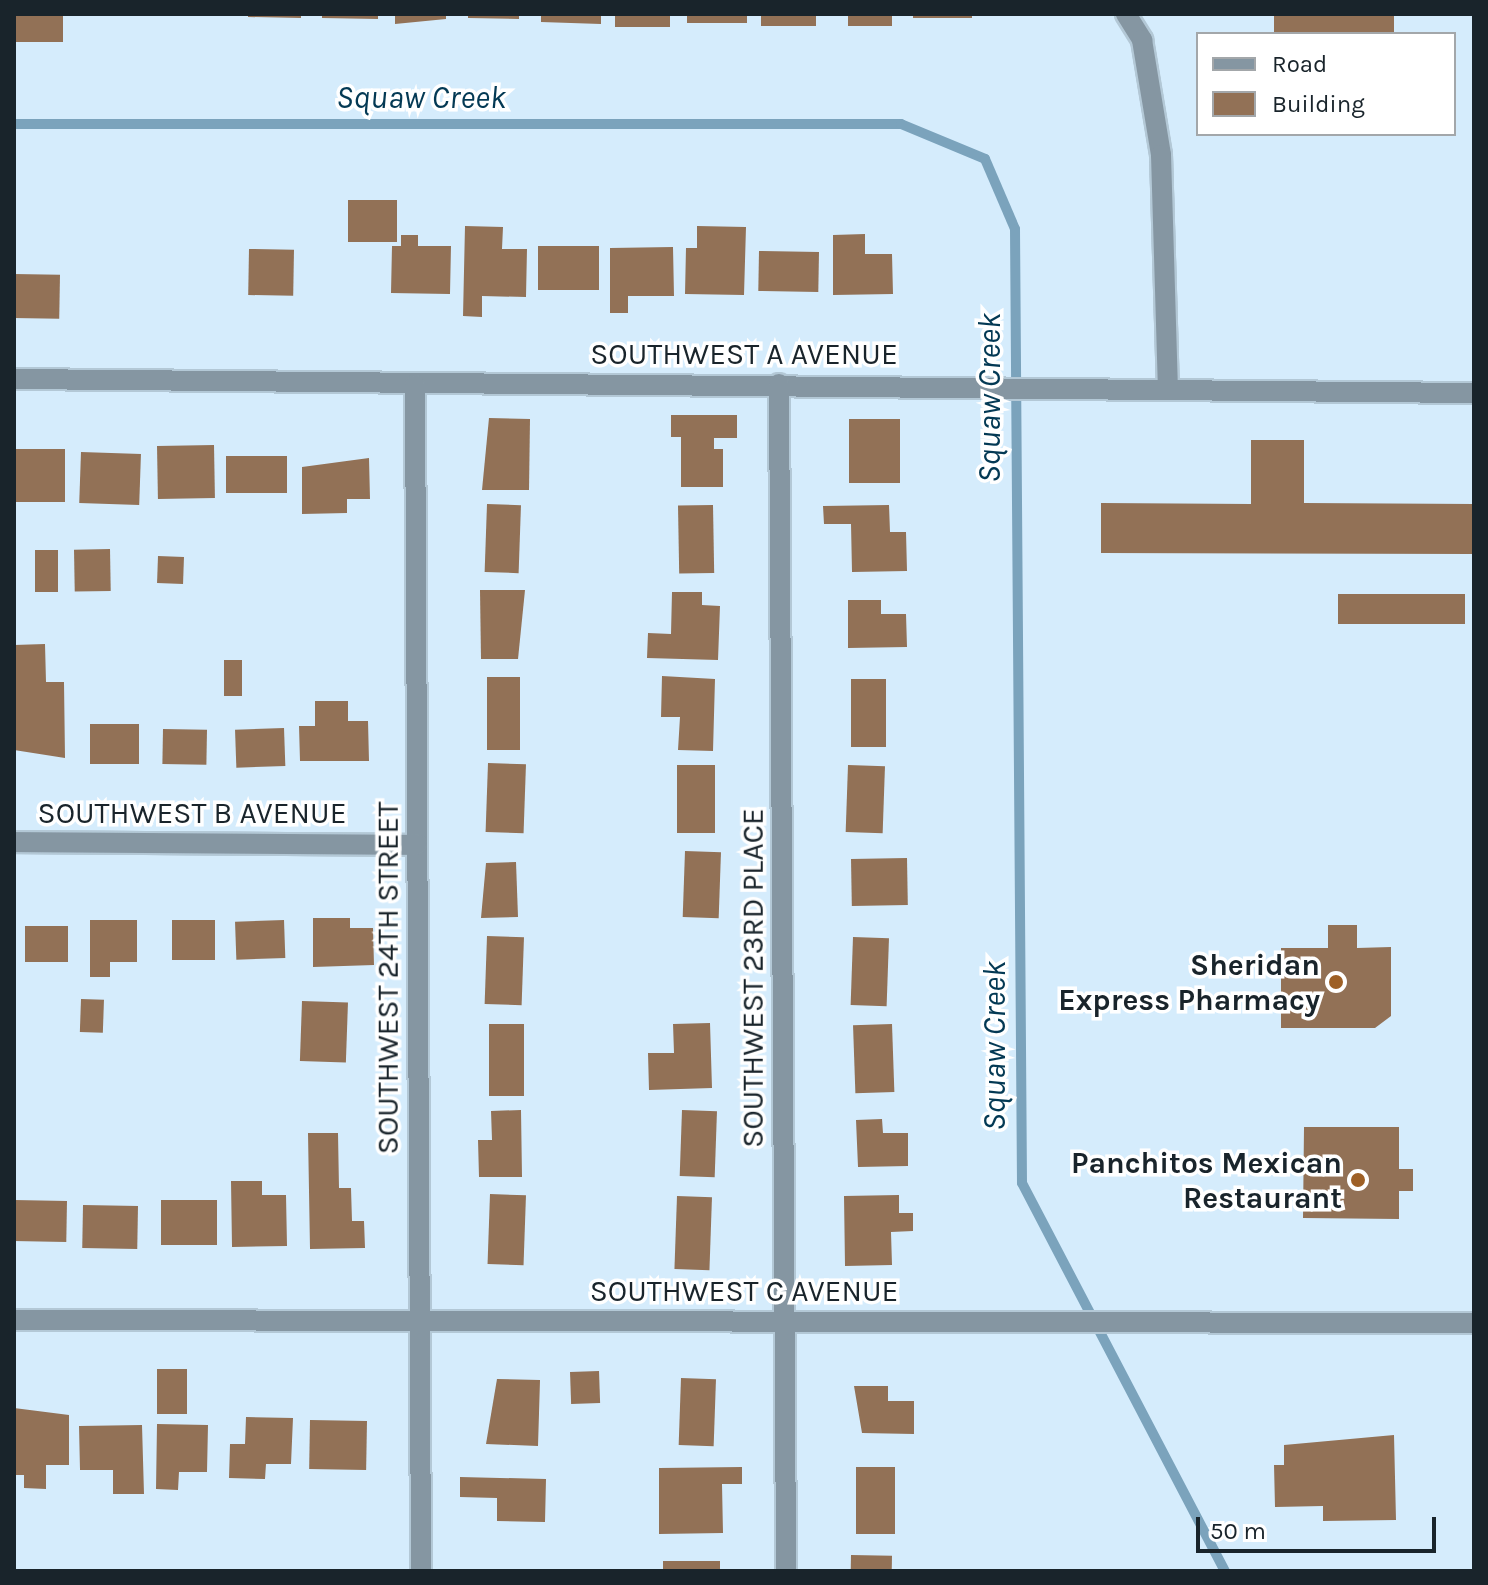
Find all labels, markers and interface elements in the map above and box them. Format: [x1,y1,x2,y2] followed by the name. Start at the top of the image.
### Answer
[1196,32,1456,136] legend
[1272,50,1327,78] text: Road
[336,79,506,117] water label: Squaw Creek
[1272,90,1365,118] text: Building
[971,313,1009,483] water label: Squaw Creek
[590,336,898,372] street label: SOUTHWEST A AVENUE
[38,795,346,831] street label: SOUTHWEST B AVENUE
[370,802,406,1154] street label: SOUTHWEST 24TH STREET
[735,808,771,1148] street label: SOUTHWEST 23RD PLACE
[1058,947,1320,1018] place label: Sheridan Express Pharmacy
[976,961,1014,1131] water label: Squaw Creek
[1327,973,1345,991] marker: Sheridan Express Pharmacy
[1071,1145,1342,1216] place label: Panchitos Mexican Restaurant
[1349,1171,1367,1189] marker: Panchitos Mexican Restaurant
[590,1273,898,1309] street label: SOUTHWEST C AVENUE
[1200,1501,1440,1551] scale bar
[1210,1517,1266,1545] text: 50 m

